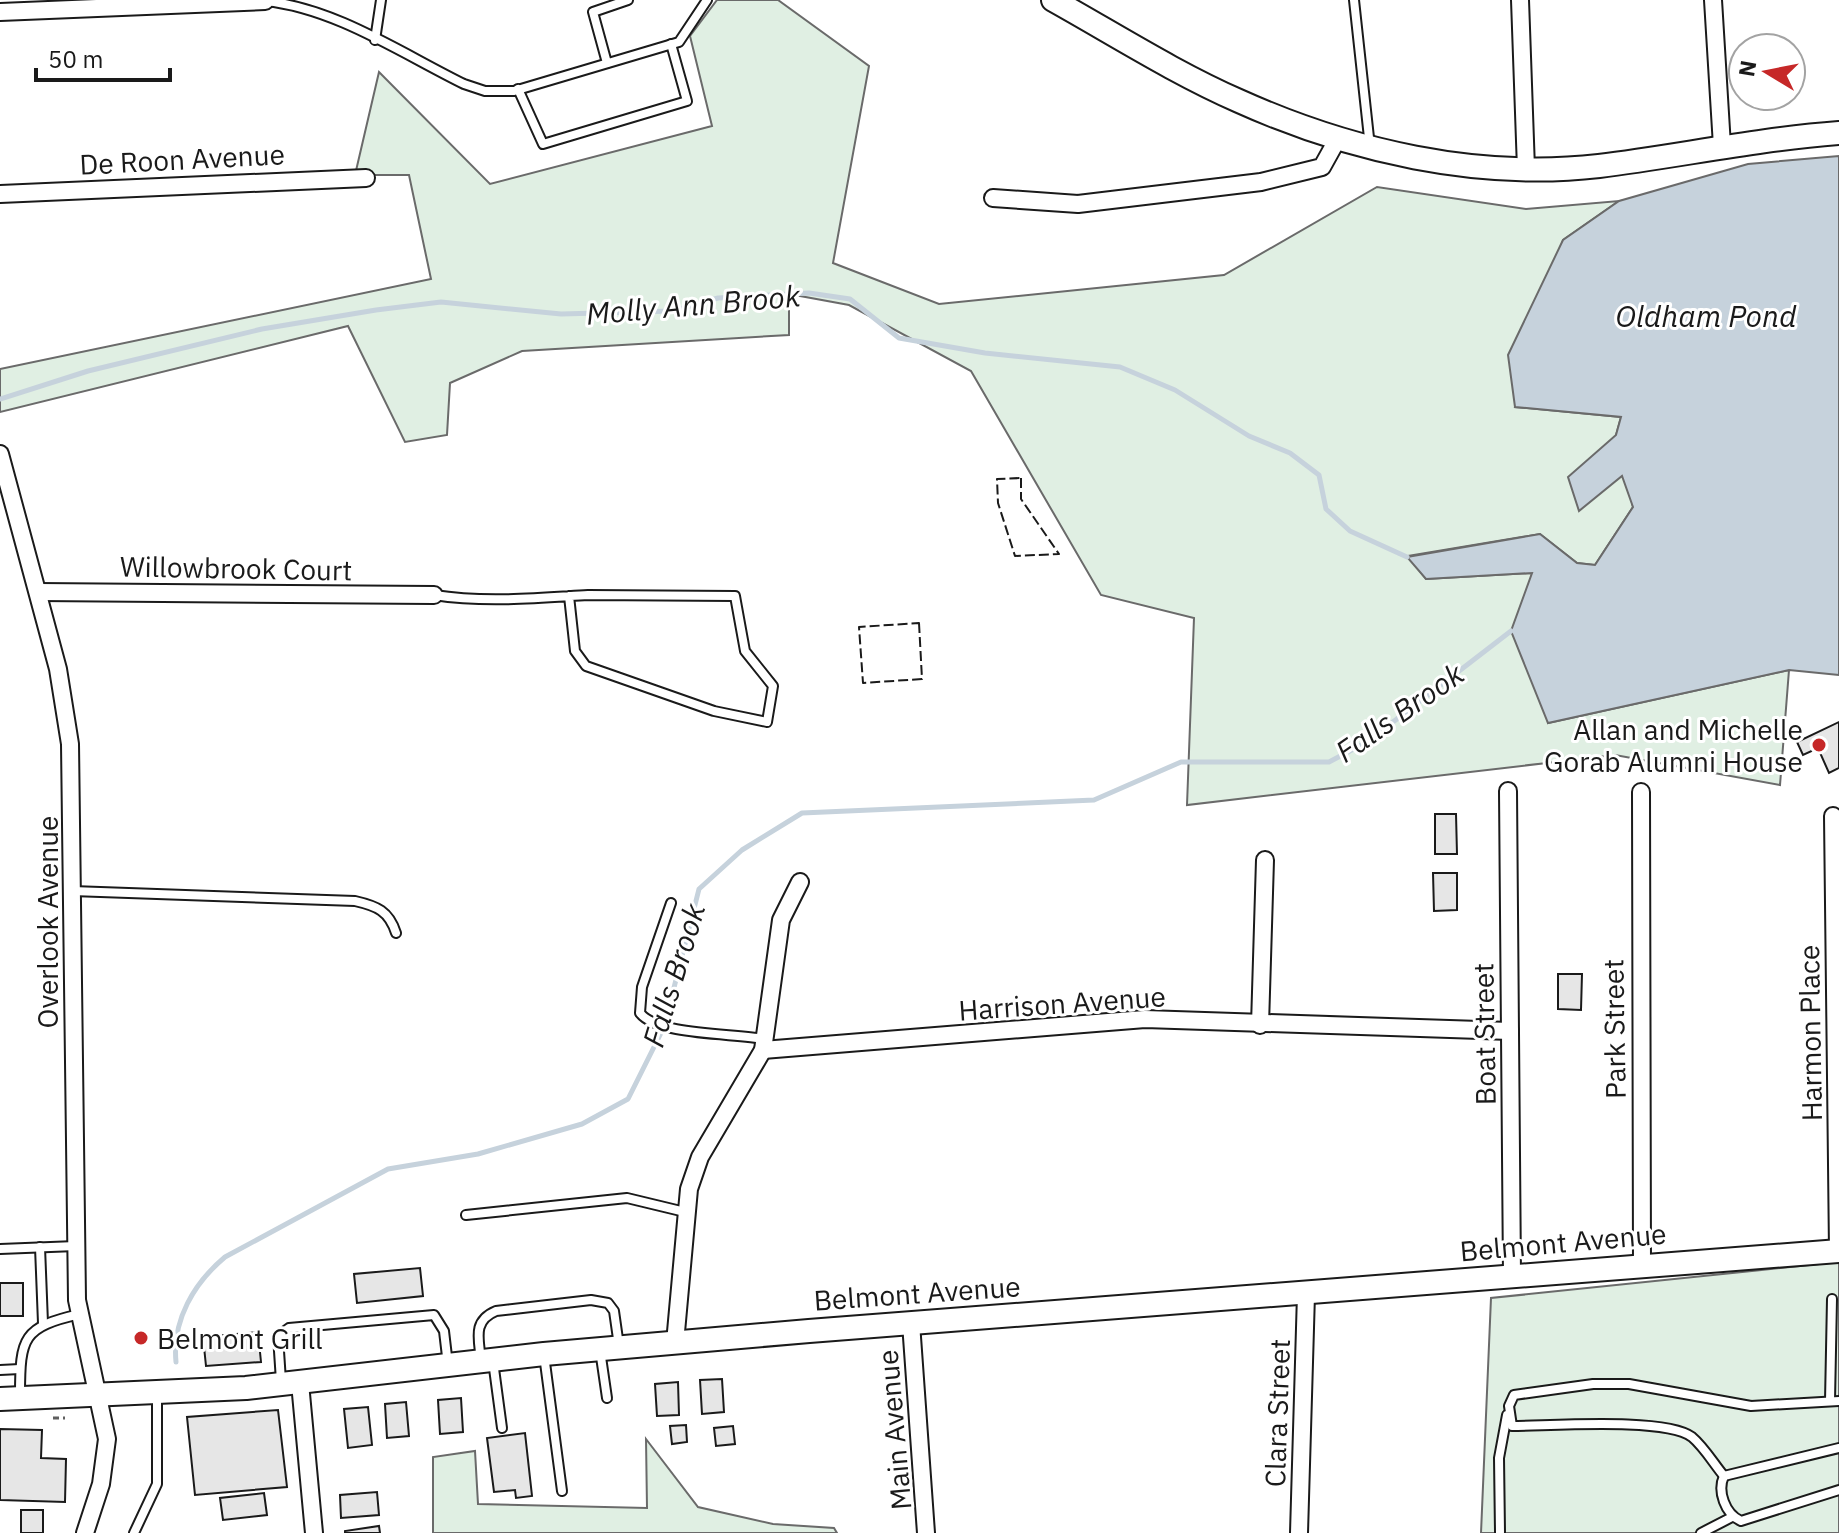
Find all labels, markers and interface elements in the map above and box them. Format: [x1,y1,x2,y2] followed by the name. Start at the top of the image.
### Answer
[36,32,170,82] scale bar
[1727,32,1807,112] north arrow
[48,43,103,75] text: 50 m
[1731,58,1762,79] text: N
[78,135,286,183] street label: De Roon Avenue
[584,275,802,333] water label: Molly Ann Brook
[1616,296,1797,335] water label: Oldham Pond
[120,547,352,589] street label: Willowbrook Court
[1327,653,1471,770] water label: Falls Brook
[1544,711,1803,780] place label: Allan and Michelle Gorab Alumni House
[1810,736,1828,754] marker: Allan and Michelle Gorab Alumni House
[29,816,66,1028] street label: Overlook Avenue
[633,898,713,1051] water label: Falls Brook
[1790,944,1830,1122] street label: Harmon Place
[1594,959,1634,1099] street label: Park Street
[1464,963,1504,1105] street label: Boat Street
[957,977,1167,1029] street label: Harrison Avenue
[1458,1215,1668,1269] street label: Belmont Avenue
[812,1267,1022,1319] street label: Belmont Avenue
[157,1320,323,1357] place label: Belmont Grill
[132,1329,150,1347] marker: Belmont Grill
[1256,1338,1298,1488] street label: Clara Street
[869,1348,919,1512] street label: Main Avenue

